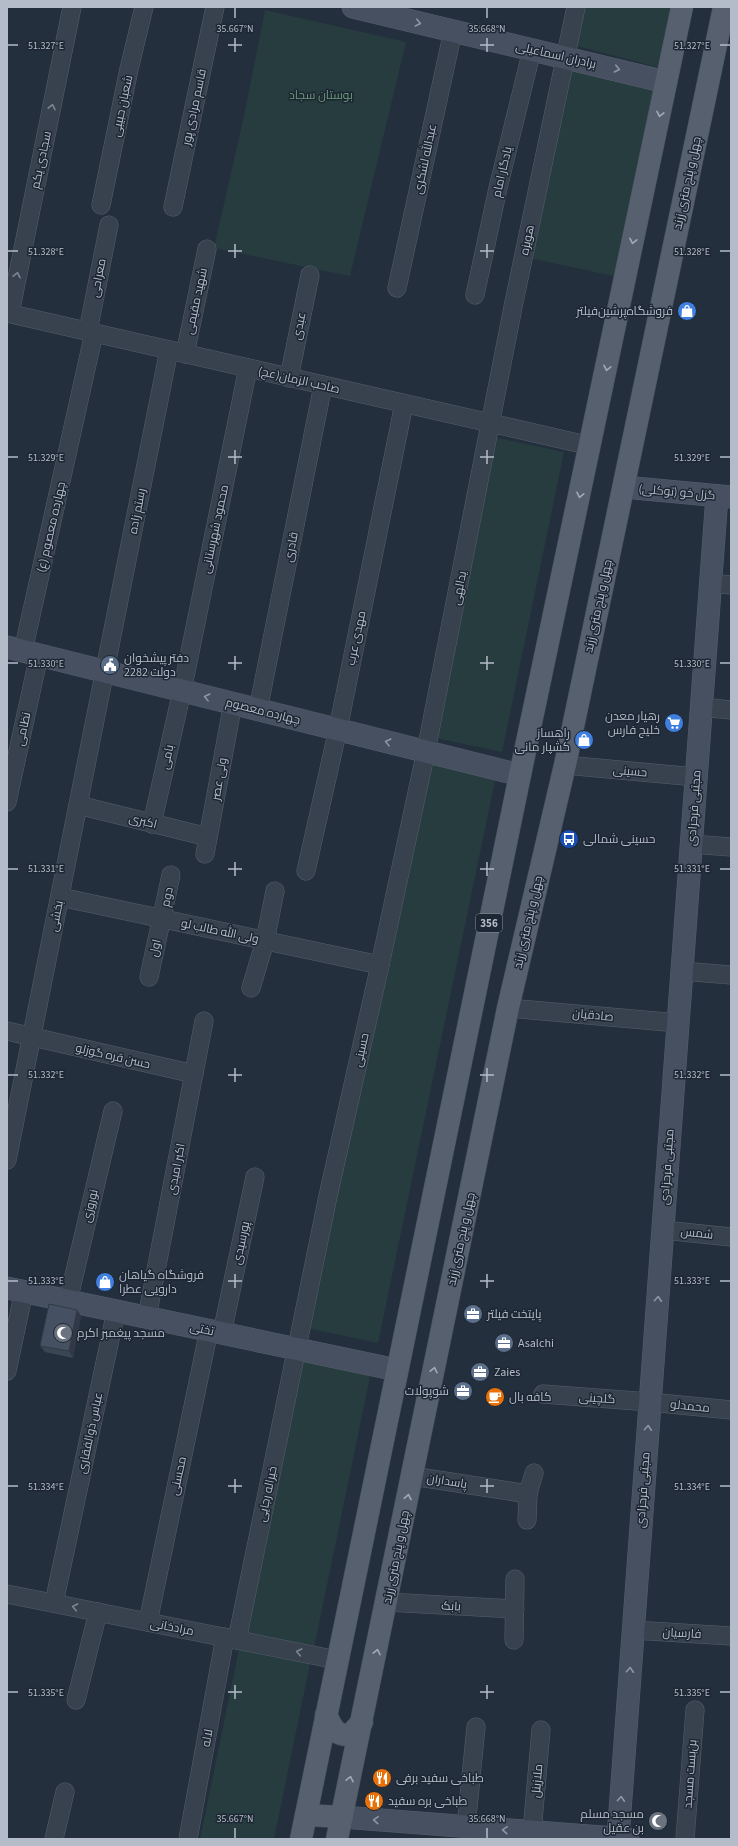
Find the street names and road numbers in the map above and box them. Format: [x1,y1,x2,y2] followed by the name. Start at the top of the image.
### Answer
[514,38,598,73] street label: برادران اسماعیلی
[178,67,211,148] street label: قاسم مرادی پور
[108,74,137,139] street label: شعبان حبیبی
[410,123,441,196] street label: عبدالله لشکری
[27,130,56,191] street label: سجادی یکم
[669,135,706,231] street label: چهل و پنج متری زرند
[488,144,517,199] street label: یادگار امام
[516,224,539,257] street label: هویزه
[86,257,111,299] street label: معراحی
[181,266,212,336] street label: شهید مقیمی
[288,311,310,341] street label: عبدی
[256,363,341,398] street label: صاحب الزمان(عج)
[33,480,70,574] street label: چهارده معصوم (ع)
[638,481,716,504] street label: گزل خو (توکلی)
[198,483,233,575] street label: محمود شهرستانی
[125,487,150,535] street label: رستم زاده
[280,530,303,564] street label: قادری
[580,558,617,654] street label: چهل و پنج متری زرند
[448,569,471,607] street label: یدالهی
[342,609,371,667] street label: مهدی عرب
[224,694,302,729] street label: چهارده معصوم
[12,711,35,748] street label: نظامی
[157,743,178,771] street label: بامی
[207,756,232,803] street label: ولی عصر
[612,762,648,781] street label: حسینی
[683,770,706,847] street label: مجتبی فرحزادی
[127,810,159,833] street label: اکبری
[510,874,547,970] street label: چهل و پنج متری زرند
[157,885,178,909] street label: دوم
[45,899,68,933] street label: بخشی
[476,914,502,932] road number: 356
[179,915,260,948] street label: ولی الله طالب لو
[145,938,166,959] street label: اول
[572,1005,614,1026] street label: صادقیان
[349,1031,374,1069] street label: حسینی
[74,1040,152,1073] street label: حسن قره گوزلو
[656,1129,679,1206] street label: مجتبی فرحزادی
[163,1142,190,1196] street label: اکبر امیدی
[78,1188,103,1224] street label: نوروزی
[443,1191,480,1287] street label: چهل و پنج متری زرند
[229,1219,255,1266] street label: پورسیدی
[680,1223,714,1244] street label: شمس
[188,1319,216,1341] street label: تختی
[578,1389,616,1408] street label: گلچینی
[74,1391,107,1475] street label: عباس ذوالفقاری
[669,1396,711,1417] street label: محمدلو
[632,1452,655,1529] street label: مجتبی فرحزادی
[166,1455,191,1497] street label: محسنی
[253,1465,282,1524] street label: خیراله رجایی
[425,1470,469,1493] street label: پاسداران
[379,1509,414,1605] street label: چهل و پنج متری زرند
[441,1597,461,1616] street label: بابک
[149,1615,195,1640] street label: مرادخانی
[662,1624,702,1643] street label: فارسیان
[198,1728,217,1748] street label: لاله
[680,1739,701,1809] street label: بن‌بست مسجد
[528,1763,547,1799] street label: ملازینل

